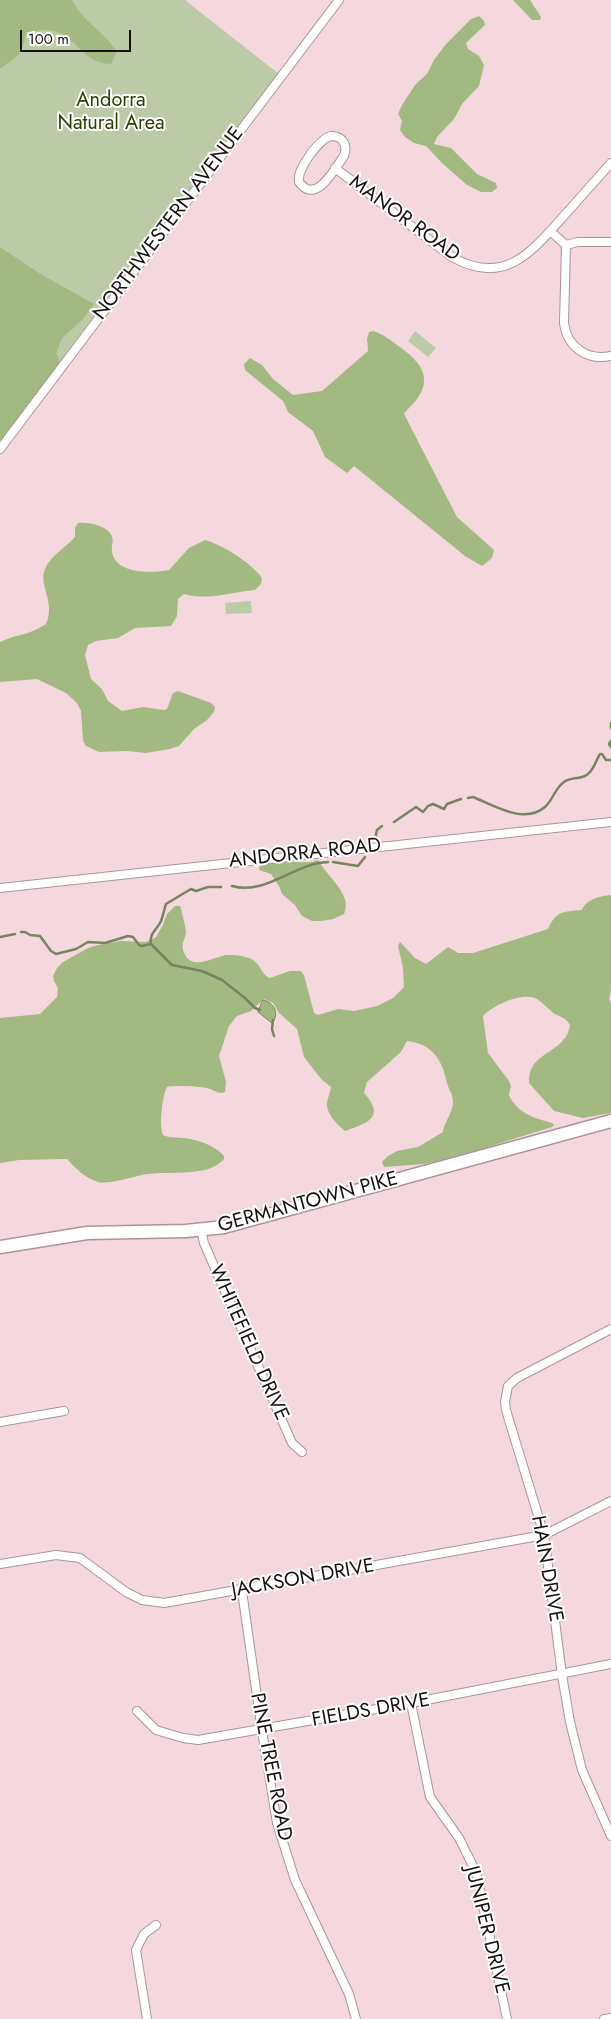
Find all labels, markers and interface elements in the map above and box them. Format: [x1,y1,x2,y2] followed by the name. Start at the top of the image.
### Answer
[22,20,134,52] scale bar
[28,28,69,50] text: 100 m
[57,89,165,136] park label: Andorra Natural Area
[89,123,249,325] street label: NORTHWESTERN AVENUE
[344,171,464,267] street label: MANOR ROAD
[228,834,382,874] street label: ANDORRA ROAD
[215,1167,401,1239] street label: GERMANTOWN PIKE
[203,1262,293,1424] street label: WHITEFIELD DRIVE
[525,1514,567,1624] street label: HAIN DRIVE
[230,1555,376,1603] street label: JACKSON DRIVE
[310,1689,432,1733] street label: FIELDS DRIVE
[244,1691,296,1843] street label: PINE TREE ROAD
[459,1864,513,1996] street label: JUNIPER DRIVE

